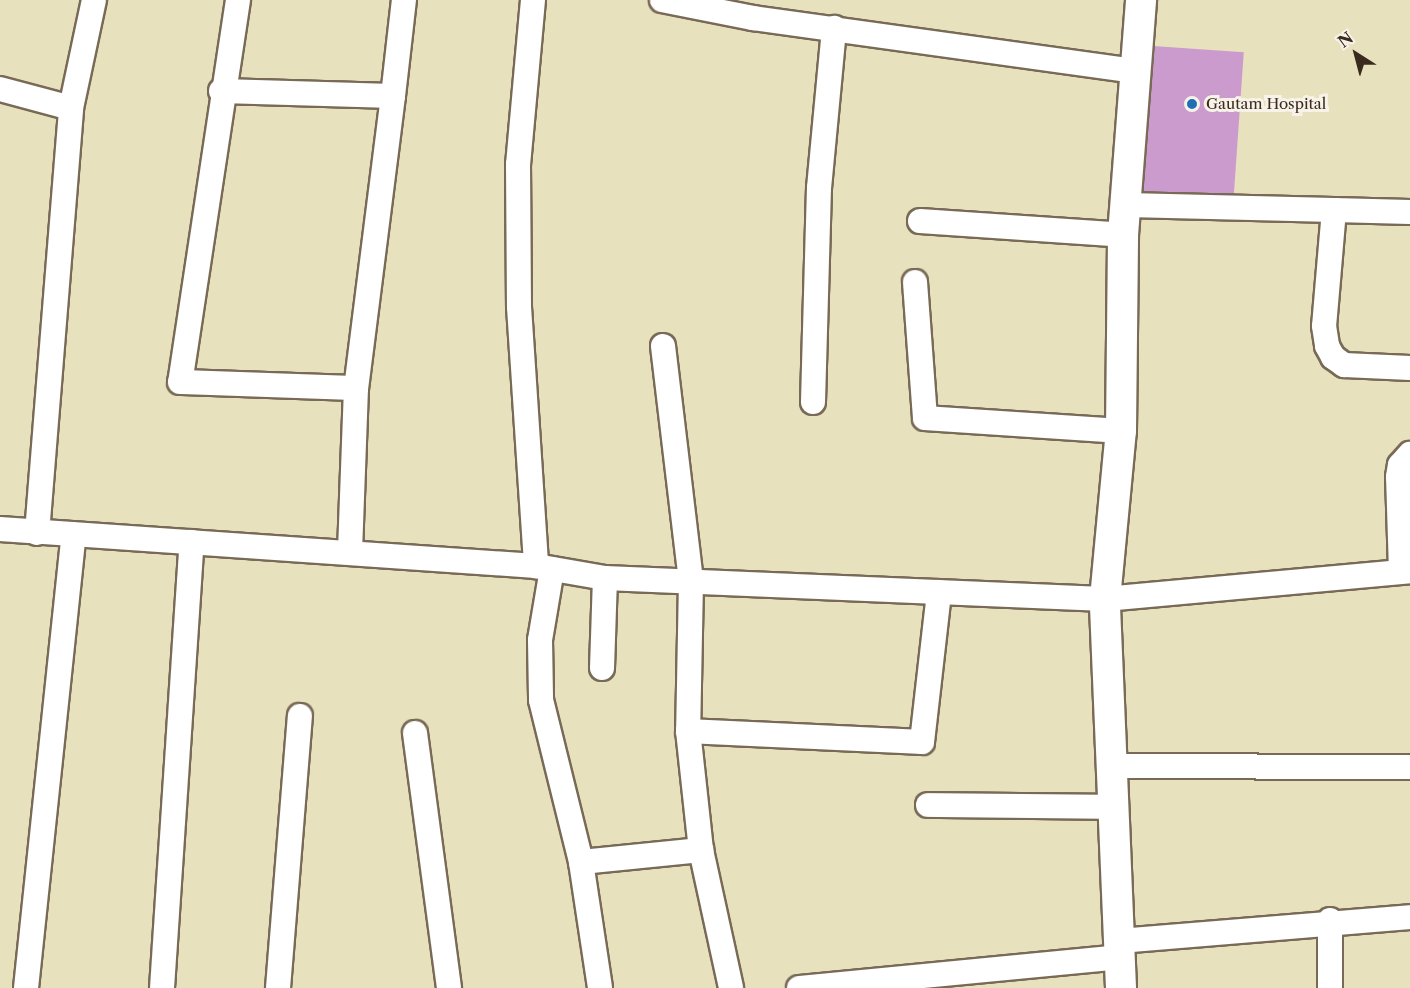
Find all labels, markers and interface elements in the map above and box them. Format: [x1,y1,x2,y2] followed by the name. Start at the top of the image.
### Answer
[1326,24,1386,84] north arrow
[1334,27,1357,52] text: N
[1183,95,1201,113] marker: Gautam Hospital
[1206,95,1326,113] place label: Gautam Hospital

